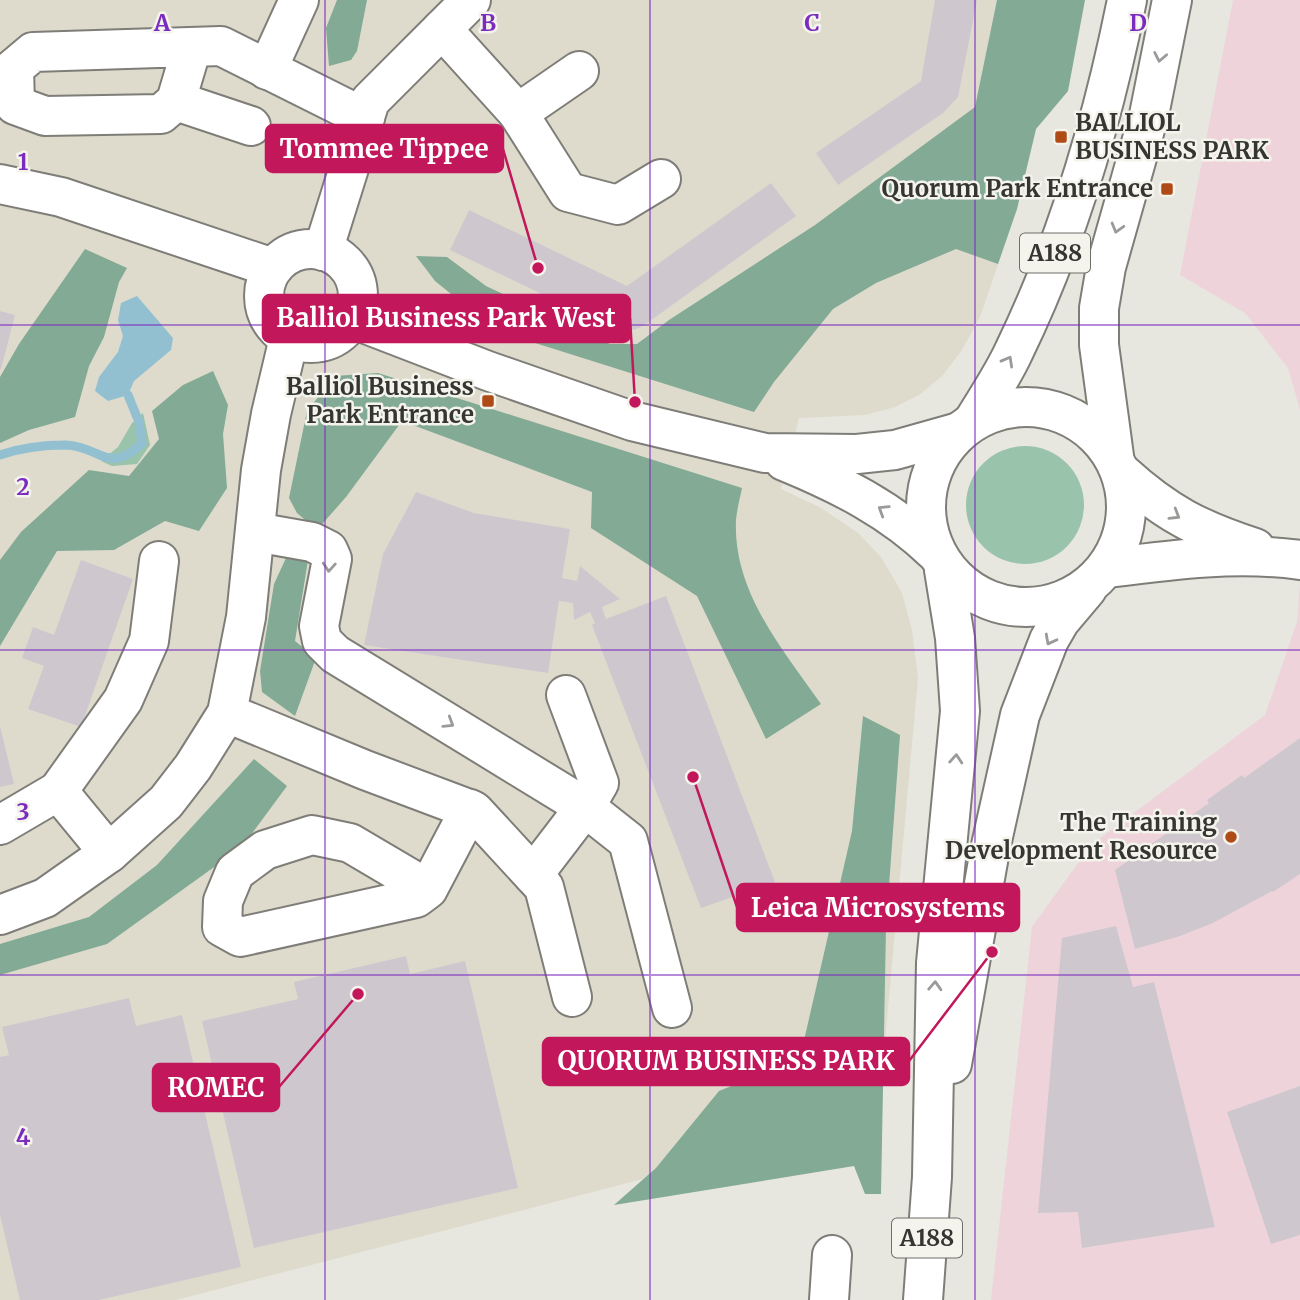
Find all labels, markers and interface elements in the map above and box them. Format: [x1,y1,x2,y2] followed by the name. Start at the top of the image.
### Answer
[153,8,171,37] text: A
[480,8,496,37] text: B
[804,8,820,37] text: C
[1129,8,1147,37] text: D
[1154,51,1169,63] one-way arrow
[1075,107,1269,166] place label: BALLIOL BUSINESS PARK
[266,125,503,172] callout: Tommee Tippee
[1053,129,1069,145] marker: BALLIOL BUSINESS PARK
[279,132,489,165] text: Tommee Tippee
[18,147,29,176] text: 1
[881,173,1153,204] place label: Quorum Park Entrance
[1159,181,1175,197] marker: Quorum Park Entrance
[1110,222,1125,234] one-way arrow
[1020,234,1090,272] road number: A188
[263,295,630,342] callout: Balliol Business Park West
[276,301,616,334] text: Balliol Business Park West
[1000,356,1013,368] one-way arrow
[286,371,474,430] place label: Balliol Business Park Entrance
[480,393,496,409] marker: Balliol Business Park Entrance
[16,472,30,501] text: 2
[878,505,891,518] one-way arrow
[1168,507,1181,520] one-way arrow
[322,561,337,572] one-way arrow
[1044,633,1058,645] one-way arrow
[441,715,454,728] one-way arrow
[948,754,963,765] one-way arrow
[16,797,30,826] text: 3
[945,807,1217,866] place label: The Training Development Resource
[1223,829,1239,845] marker: The Training Development Resource
[737,884,1019,931] callout: Leica Microsystems
[751,891,1005,924] text: Leica Microsystems
[927,980,942,991] one-way arrow
[543,1038,909,1085] callout: QUORUM BUSINESS PARK
[557,1044,895,1077] text: QUORUM BUSINESS PARK
[153,1064,279,1111] callout: ROMEC
[167,1071,265,1104] text: ROMEC
[16,1122,31,1151] text: 4
[892,1218,962,1258] road number: A188

